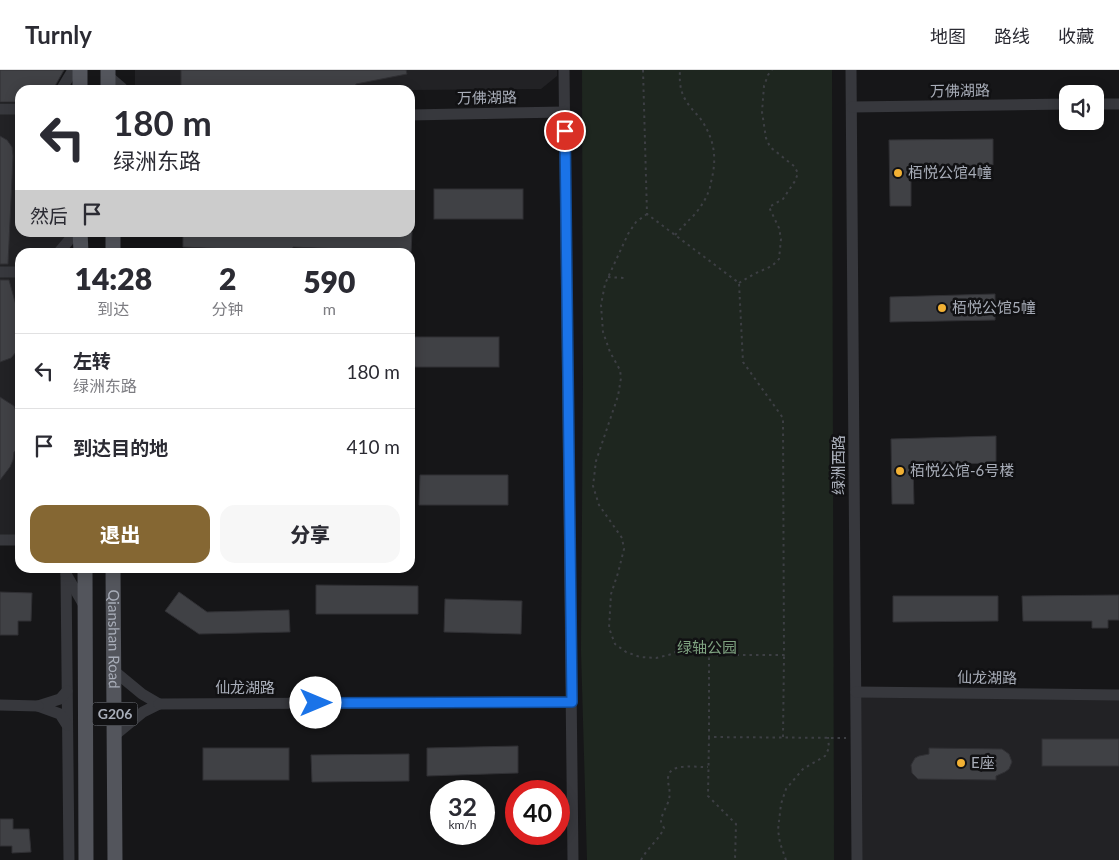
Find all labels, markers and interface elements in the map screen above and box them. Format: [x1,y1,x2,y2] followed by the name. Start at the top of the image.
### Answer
[25,20,92,49] text: Turnly
[930,25,966,47] text: 地图
[994,25,1030,47] text: 路线
[1058,25,1094,47] text: 收藏
[930,80,990,100] street label: 万佛湖路
[1059,85,1104,130] map controls
[1059,85,1104,130] button: sound
[457,87,517,107] street label: 万佛湖路
[113,101,212,143] text: 180 m
[30,105,95,170] icon: left
[544,110,586,152] pin
[551,117,579,145] icon: arrive
[113,147,201,174] text: 绿洲东路
[908,163,992,181] place label: 栢悦公馆4幢
[892,167,904,179] marker: 栢悦公馆4幢
[78,200,106,228] icon: arrive
[30,204,68,227] text: 然后
[75,260,152,296] text: 14:28
[219,260,236,296] text: 2
[303,263,355,299] text: 590
[952,298,1036,316] place label: 栢悦公馆5幢
[97,299,129,318] text: 到达
[212,299,244,318] text: 分钟
[323,299,336,318] text: m
[936,302,948,314] marker: 栢悦公馆5幢
[73,349,111,372] text: 左转
[30,357,58,385] icon: left
[346,360,400,383] text: 180 m
[73,376,137,395] text: 绿洲东路
[30,432,58,460] icon: arrive
[346,435,400,458] text: 410 m
[829,435,847,495] street label: 绿洲西路
[73,436,168,459] text: 到达目的地
[910,461,1014,479] place label: 栢悦公馆-6号楼
[894,465,906,477] marker: 栢悦公馆-6号楼
[30,505,210,563] button: 退出
[220,505,400,563] button: 分享
[105,589,124,689] street label: Qianshan Road
[677,638,737,656] park label: 绿轴公园
[957,667,1017,687] street label: 仙龙湖路
[289,676,341,728] position arrow
[215,678,275,696] street label: 仙龙湖路
[92,703,138,726] road number: G206
[971,753,995,771] place label: E座
[955,757,967,769] marker: E座
[505,780,570,845] speed limit sign: 40
[448,791,477,821] text: 32
[448,817,477,832] text: km/h

